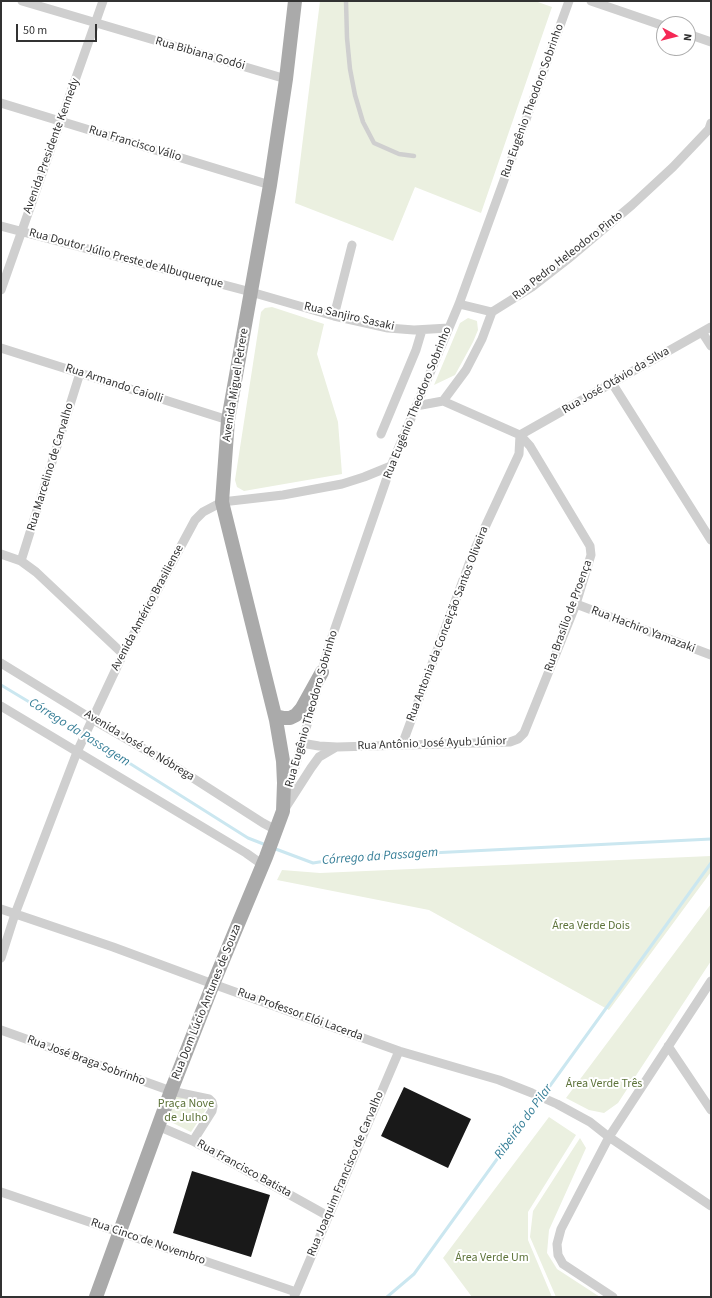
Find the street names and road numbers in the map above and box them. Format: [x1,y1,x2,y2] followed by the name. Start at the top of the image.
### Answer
[498,22,568,180] street label: Rua Eugênio Theodoro Sobrinho
[154,34,246,74] street label: Rua Bibiana Godói
[21,76,83,216] street label: Avenida Presidente Kennedy
[87,123,183,165] street label: Rua Francisco Válio
[510,208,626,304] street label: Rua Pedro Heleodoro Pinto
[27,226,225,292] street label: Rua Doutor Júlio Preste de Albuquerque
[303,300,395,334] street label: Rua Sanjiro Sasaki
[381,325,455,481] street label: Rua Eugênio Theodoro Sobrinho
[220,327,252,443] street label: Avenida Miguel Petrere
[560,344,672,418] street label: Rua José Otávio da Silva
[63,361,165,407] street label: Rua Armando Caiolli
[25,401,77,533] street label: Rua Marcelino de Carvalho
[404,524,492,724] street label: Rua Antonia da Conceição Santos Oliveira
[109,543,187,673] street label: Avenida Américo Brasiliense
[542,558,596,674] street label: Rua Brasílio de Proença
[589,604,697,656] street label: Rua Hachiro Yamazaki
[283,629,341,789] street label: Rua Eugênio Theodoro Sobrinho
[81,707,197,785] street label: Avenida José de Nóbrega
[357,734,507,754] street label: Rua Antônio José Ayub Júnior
[169,922,245,1082] street label: Rua Dom Lúcio Antunes de Souza
[235,986,365,1044] street label: Rua Professor Elói Lacerda
[25,1033,147,1089] street label: Rua José Braga Sobrinho
[305,1089,387,1259] street label: Rua Joaquim Francisco de Carvalho
[194,1137,294,1201] street label: Rua Francisco Batista
[89,1216,207,1268] street label: Rua Cinco de Novembro

